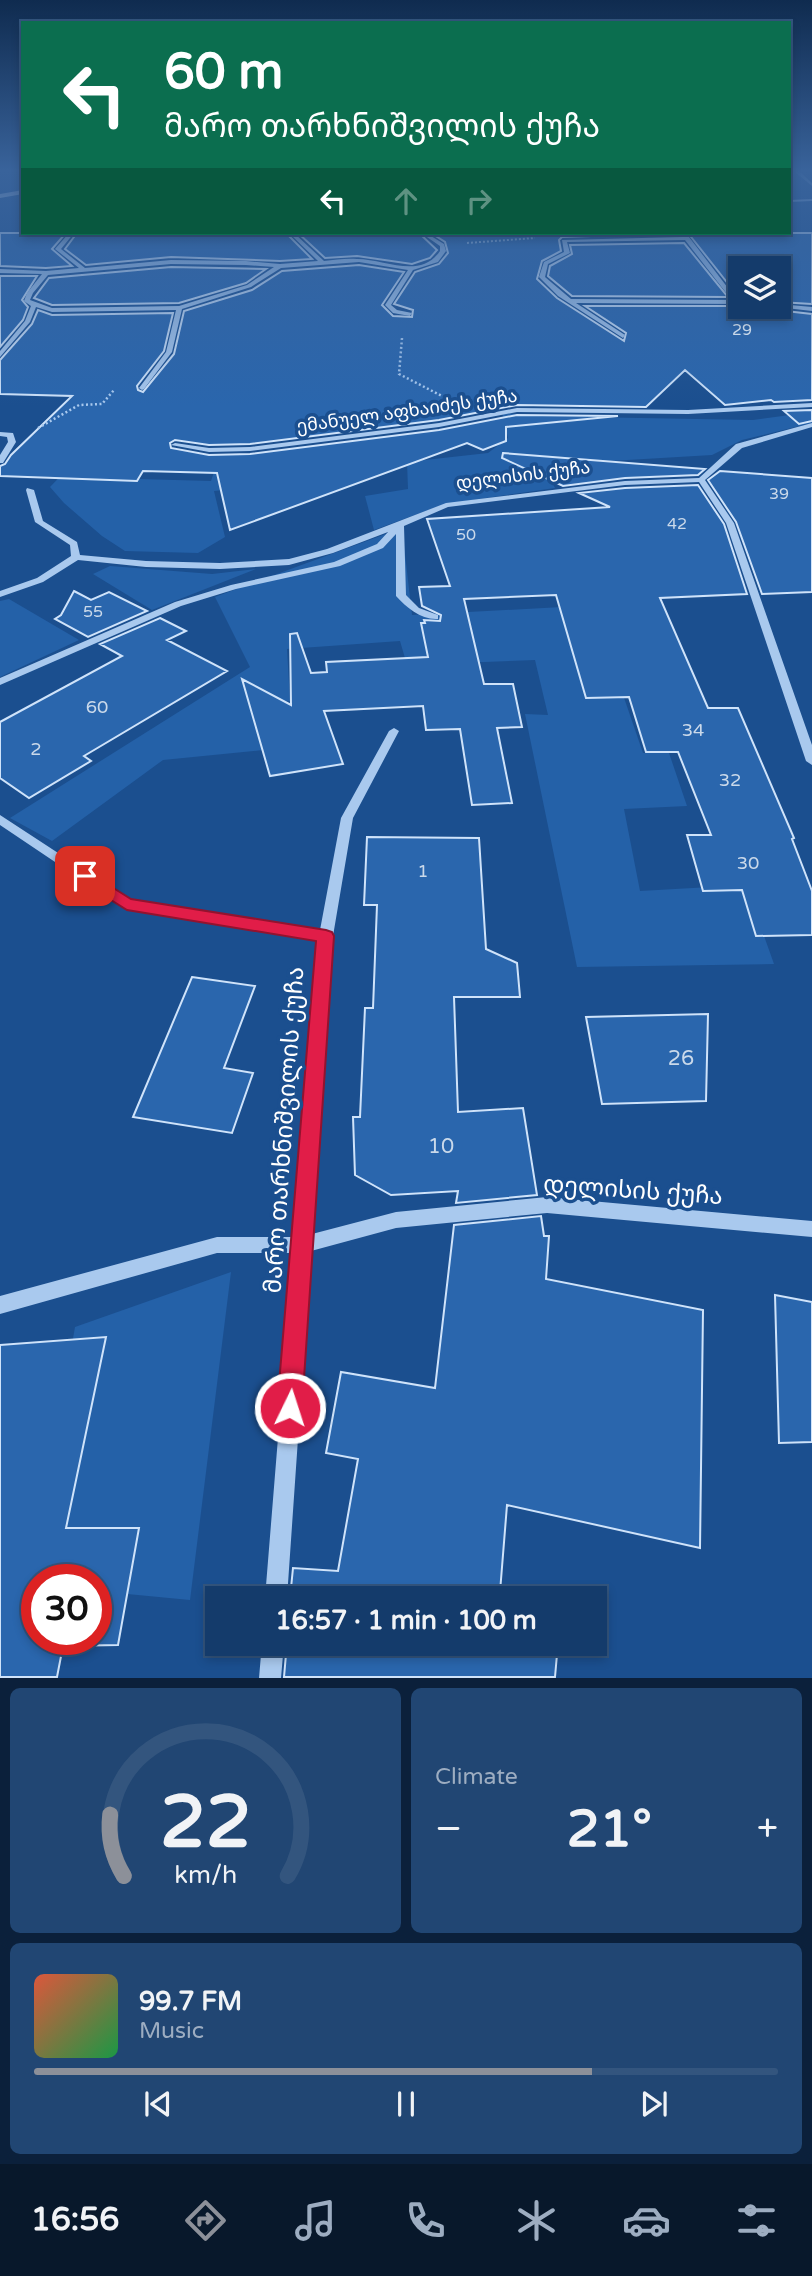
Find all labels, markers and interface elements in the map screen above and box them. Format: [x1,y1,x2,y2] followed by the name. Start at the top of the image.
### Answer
[164,43,283,102] text: 60 m
[49,49,140,140] icon: left
[164,108,600,146] text: მარო თარხნიშვილის ქუჩა
[314,182,352,220] icon: left
[387,182,425,220] icon: ahead
[460,182,498,220] icon: right
[728,256,791,319] map controls
[728,256,791,319] button: layers
[732,320,752,340] house number: 29
[295,385,519,437] street label: ემანუელ აფხაიძეს ქუჩა
[455,456,591,494] street label: დელისის ქუჩა
[769,484,789,504] house number: 39
[667,514,687,534] house number: 42
[456,525,476,545] house number: 50
[83,602,103,622] house number: 55
[86,696,108,718] house number: 60
[682,719,704,741] house number: 34
[30,738,42,760] house number: 2
[719,769,741,791] house number: 32
[55,846,115,906] pin
[737,852,759,874] house number: 30
[66,857,104,895] icon: arrive
[417,860,429,882] house number: 1
[259,966,310,1294] street label: მარო თარხნიშვილის ქუჩა
[668,1046,694,1071] house number: 26
[428,1134,454,1159] house number: 10
[542,1170,724,1211] street label: დელისის ქუჩა
[253,1371,327,1445] position arrow
[21,1564,112,1655] speed limit sign: 30
[275,1605,537,1636] text: 16:57 · 1 min · 100 m
[435,1763,518,1791] text: Climate
[160,1780,251,1868] text: 22
[567,1798,652,1861] text: 21°
[435,1806,462,1852] text: −
[757,1806,778,1852] text: +
[174,1860,237,1890] text: km/h
[139,1986,242,2017] text: 99.7 FM
[139,2017,204,2045] text: Music
[139,2085,177,2123] icon: previous
[387,2085,425,2123] icon: pause
[635,2085,673,2123] icon: next
[181,2196,230,2245] icon: directions
[291,2196,340,2245] icon: music
[401,2196,450,2245] icon: phone
[512,2196,561,2245] icon: climate
[622,2196,671,2245] icon: car
[732,2196,781,2245] icon: filters
[31,2201,119,2239] text: 16:56

